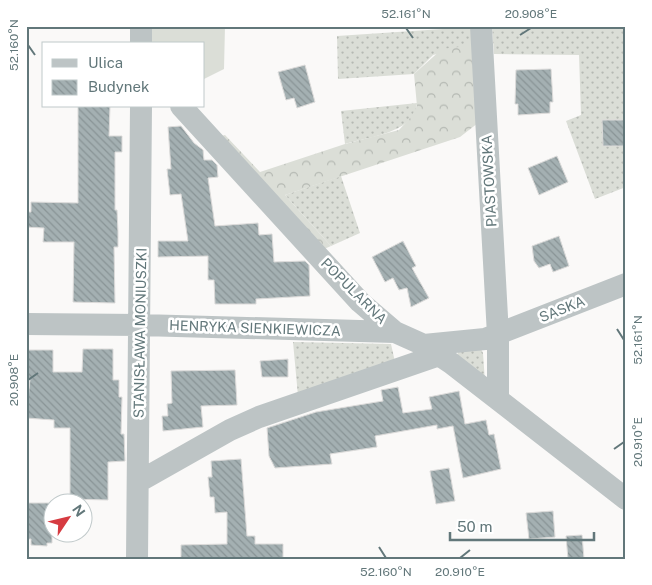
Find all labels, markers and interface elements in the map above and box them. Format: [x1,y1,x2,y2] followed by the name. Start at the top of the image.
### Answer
[381,7,431,21] text: 52.161°N
[505,7,557,21] text: 20.908°E
[7,19,21,71] text: 52.160°N
[42,42,205,108] legend
[88,54,123,71] text: Ulica
[88,78,149,95] text: Budynek
[479,134,499,227] street label: PIASTOWSKA
[131,248,149,418] street label: STANISŁAWA MONIUSZKI
[318,255,390,327] street label: POPULARNA
[537,293,587,325] street label: SASKA
[631,315,645,365] text: 52.161°N
[169,317,341,339] street label: HENRYKA SIENKIEWICZA
[7,354,21,406] text: 20.908°E
[631,417,645,467] text: 20.910°E
[42,492,92,542] north arrow
[69,501,88,520] text: N
[450,510,593,542] scale bar
[457,518,492,535] text: 50 m
[360,565,412,579] text: 52.160°N
[435,565,485,579] text: 20.910°E

